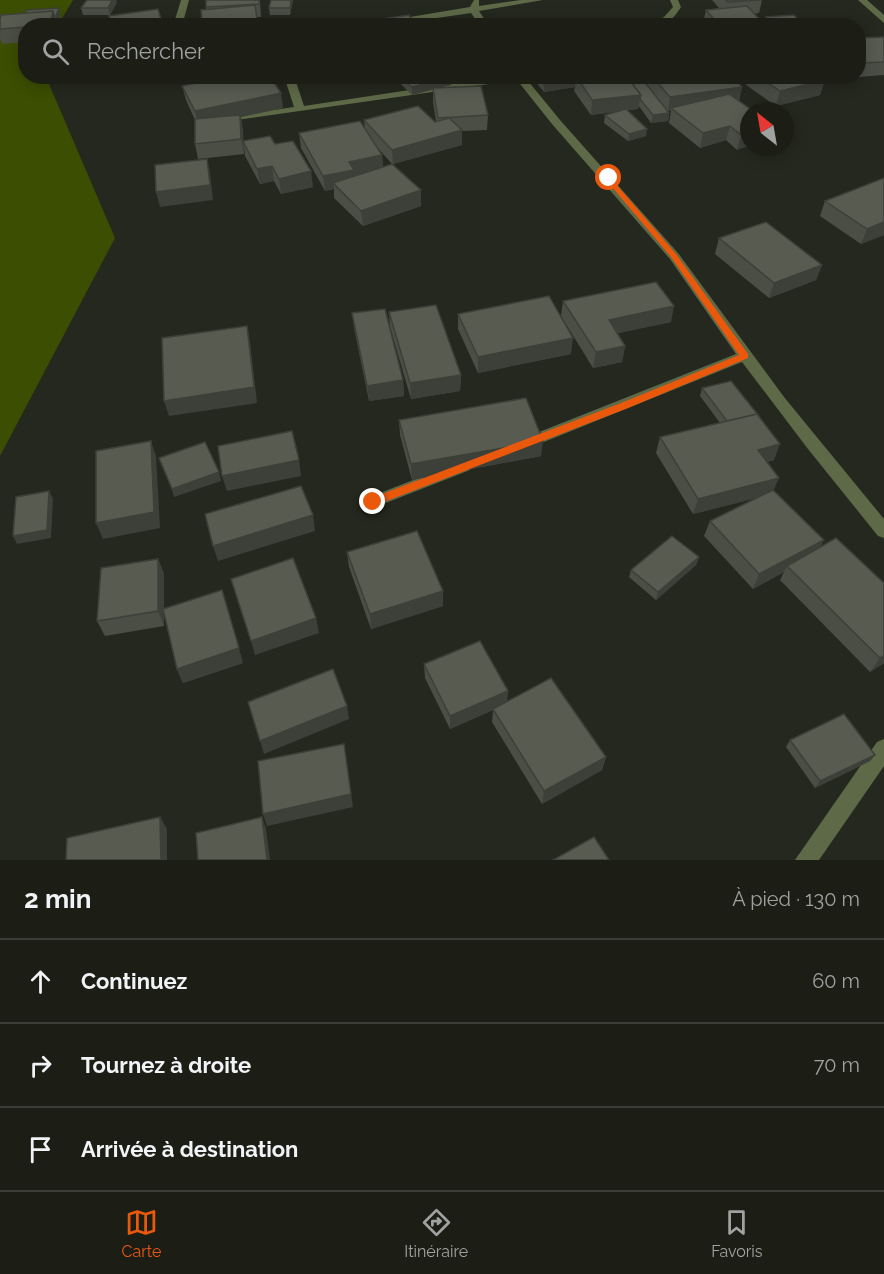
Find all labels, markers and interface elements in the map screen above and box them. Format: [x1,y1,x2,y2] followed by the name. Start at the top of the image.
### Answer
[18,18,866,84] search box
[39,35,72,68] icon: search
[87,38,205,64] text: Rechercher
[740,102,794,156] north arrow
[595,164,621,190] route start
[359,488,385,514] route end
[24,884,91,914] text: 2 min
[732,887,860,911] text: À pied · 130 m
[24,965,57,998] icon: ahead
[81,968,187,994] text: Continuez
[812,969,860,993] text: 60 m
[24,1049,57,1082] icon: right
[81,1052,251,1078] text: Tournez à droite
[814,1053,860,1077] text: 70 m
[24,1133,57,1166] icon: arrive
[81,1136,298,1162] text: Arrivée à destination
[121,1206,161,1261] tab: Carte
[404,1206,468,1261] tab: Itinéraire
[711,1206,763,1261] tab: Favoris

